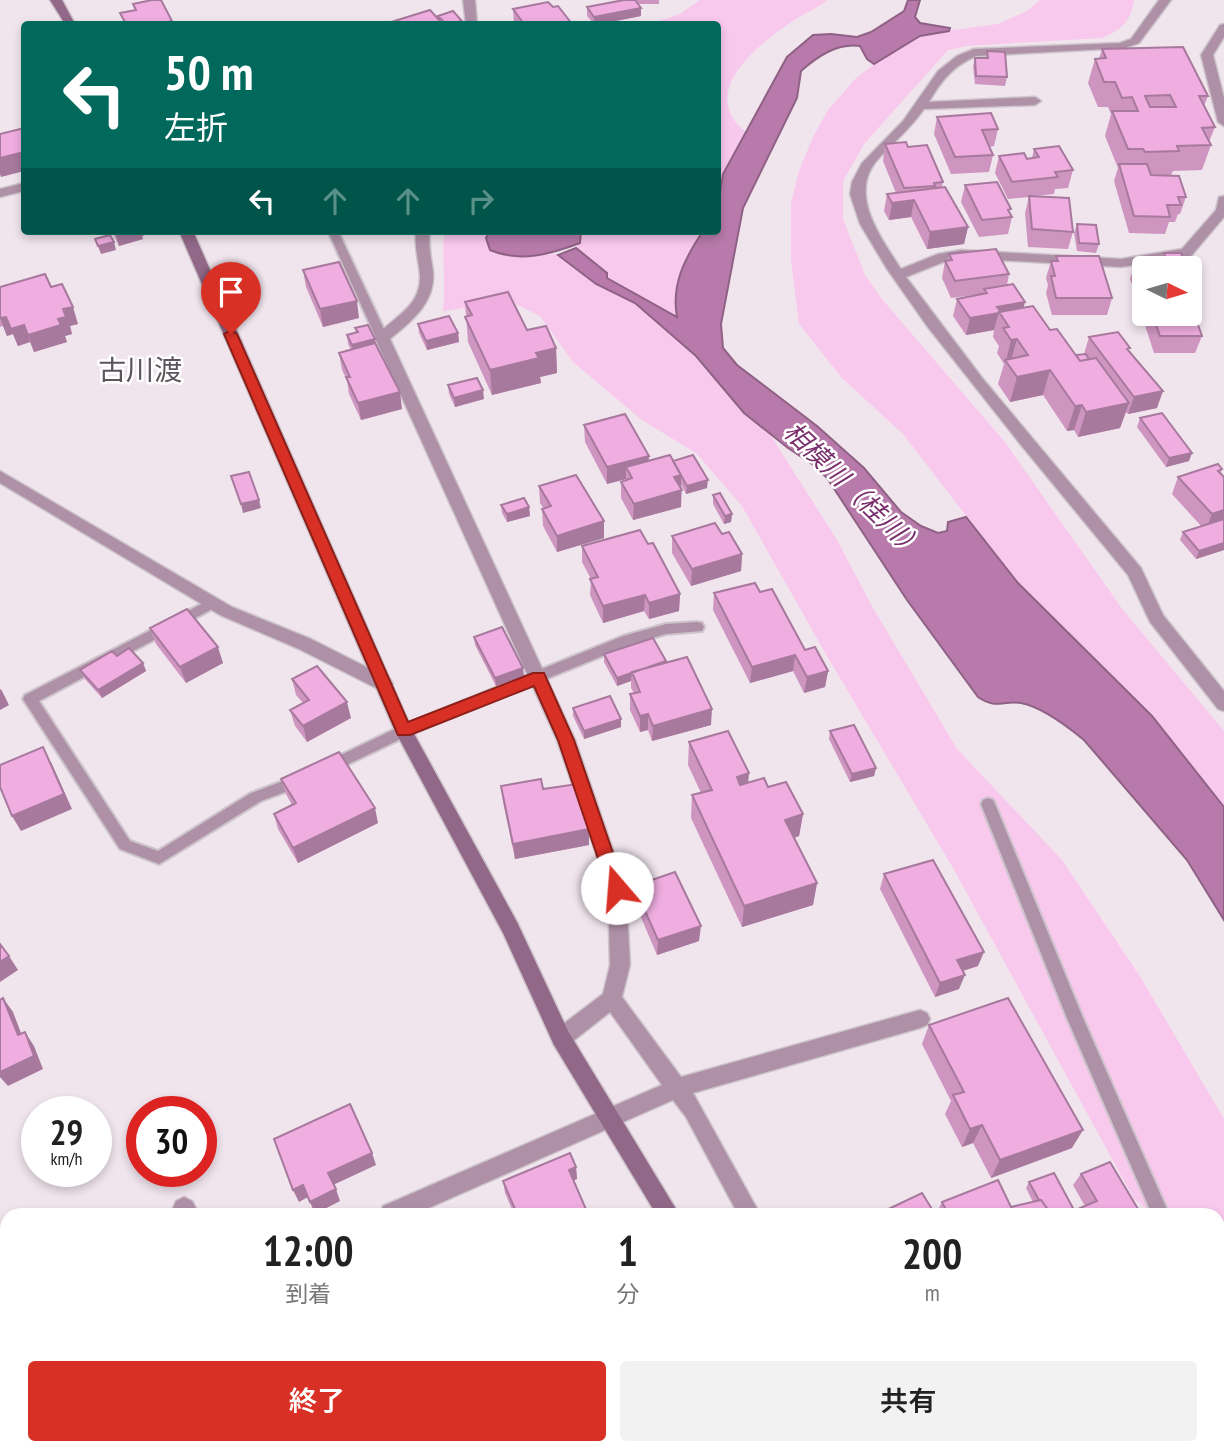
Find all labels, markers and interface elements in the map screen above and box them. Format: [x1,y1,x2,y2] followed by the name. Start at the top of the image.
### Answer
[164,40,253,104] text: 50 m
[49,49,140,140] icon: left
[164,106,228,148] text: 左折
[243,182,281,220] icon: left
[316,182,354,220] icon: ahead
[389,182,427,220] icon: ahead
[462,182,500,220] icon: right
[1132,256,1202,326] north arrow
[1132,256,1202,326] map controls
[201,262,261,334] pin
[212,273,250,311] icon: arrive
[98,351,182,388] district label: 古川渡
[777,415,931,565] water label: 相模川（桂川）
[580,851,654,925] position arrow
[126,1096,217,1187] speed limit sign: 30
[50,1109,83,1155] text: 29
[51,1147,82,1170] text: km/h
[263,1223,354,1278] text: 12:00
[618,1223,638,1278] text: 1
[902,1226,962,1281] text: 200
[925,1278,940,1307] text: m
[285,1279,331,1308] text: 到着
[616,1279,639,1308] text: 分
[28,1361,606,1441] button: 終了
[620,1361,1197,1441] button: 共有

